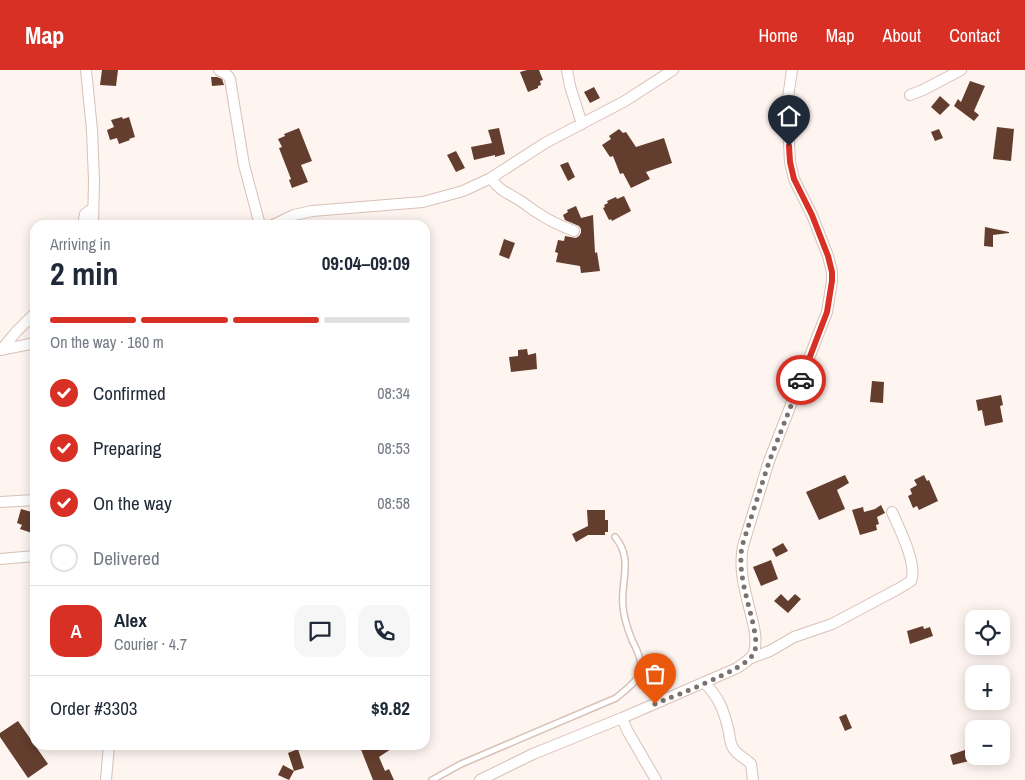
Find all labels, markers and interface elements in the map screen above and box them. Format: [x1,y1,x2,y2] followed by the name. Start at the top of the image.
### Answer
[25,19,64,51] text: Map
[758,23,798,48] text: Home
[826,23,855,48] text: Map
[883,23,921,48] text: About
[949,23,1000,48] text: Contact
[768,95,810,146] pin
[775,102,803,130] icon: home
[50,233,111,255] text: Arriving in
[322,250,410,276] text: 09:04–09:09
[50,252,119,295] text: 2 min
[50,331,164,353] text: On the way · 160 m
[776,355,826,405] courier
[787,366,815,394] icon: car
[50,379,78,407] icon: check
[93,380,166,406] text: Confirmed
[377,382,410,404] text: 08:34
[50,434,78,462] icon: check
[93,435,161,461] text: Preparing
[377,437,410,459] text: 08:53
[50,489,78,517] icon: check
[93,490,172,516] text: On the way
[377,492,410,514] text: 08:58
[93,545,160,571] text: Delivered
[294,605,346,657] button: chat
[358,605,410,657] button: phone
[114,607,147,633] text: Alex
[965,610,1010,765] map controls
[965,610,1010,655] button: locate
[70,618,82,644] text: A
[114,633,187,655] text: Courier · 4.7
[634,653,676,704] pin
[641,660,669,688] icon: bag
[965,665,1010,710] button: +
[50,695,137,721] text: Order #3303
[371,695,410,721] text: $9.82
[965,720,1010,765] button: −

